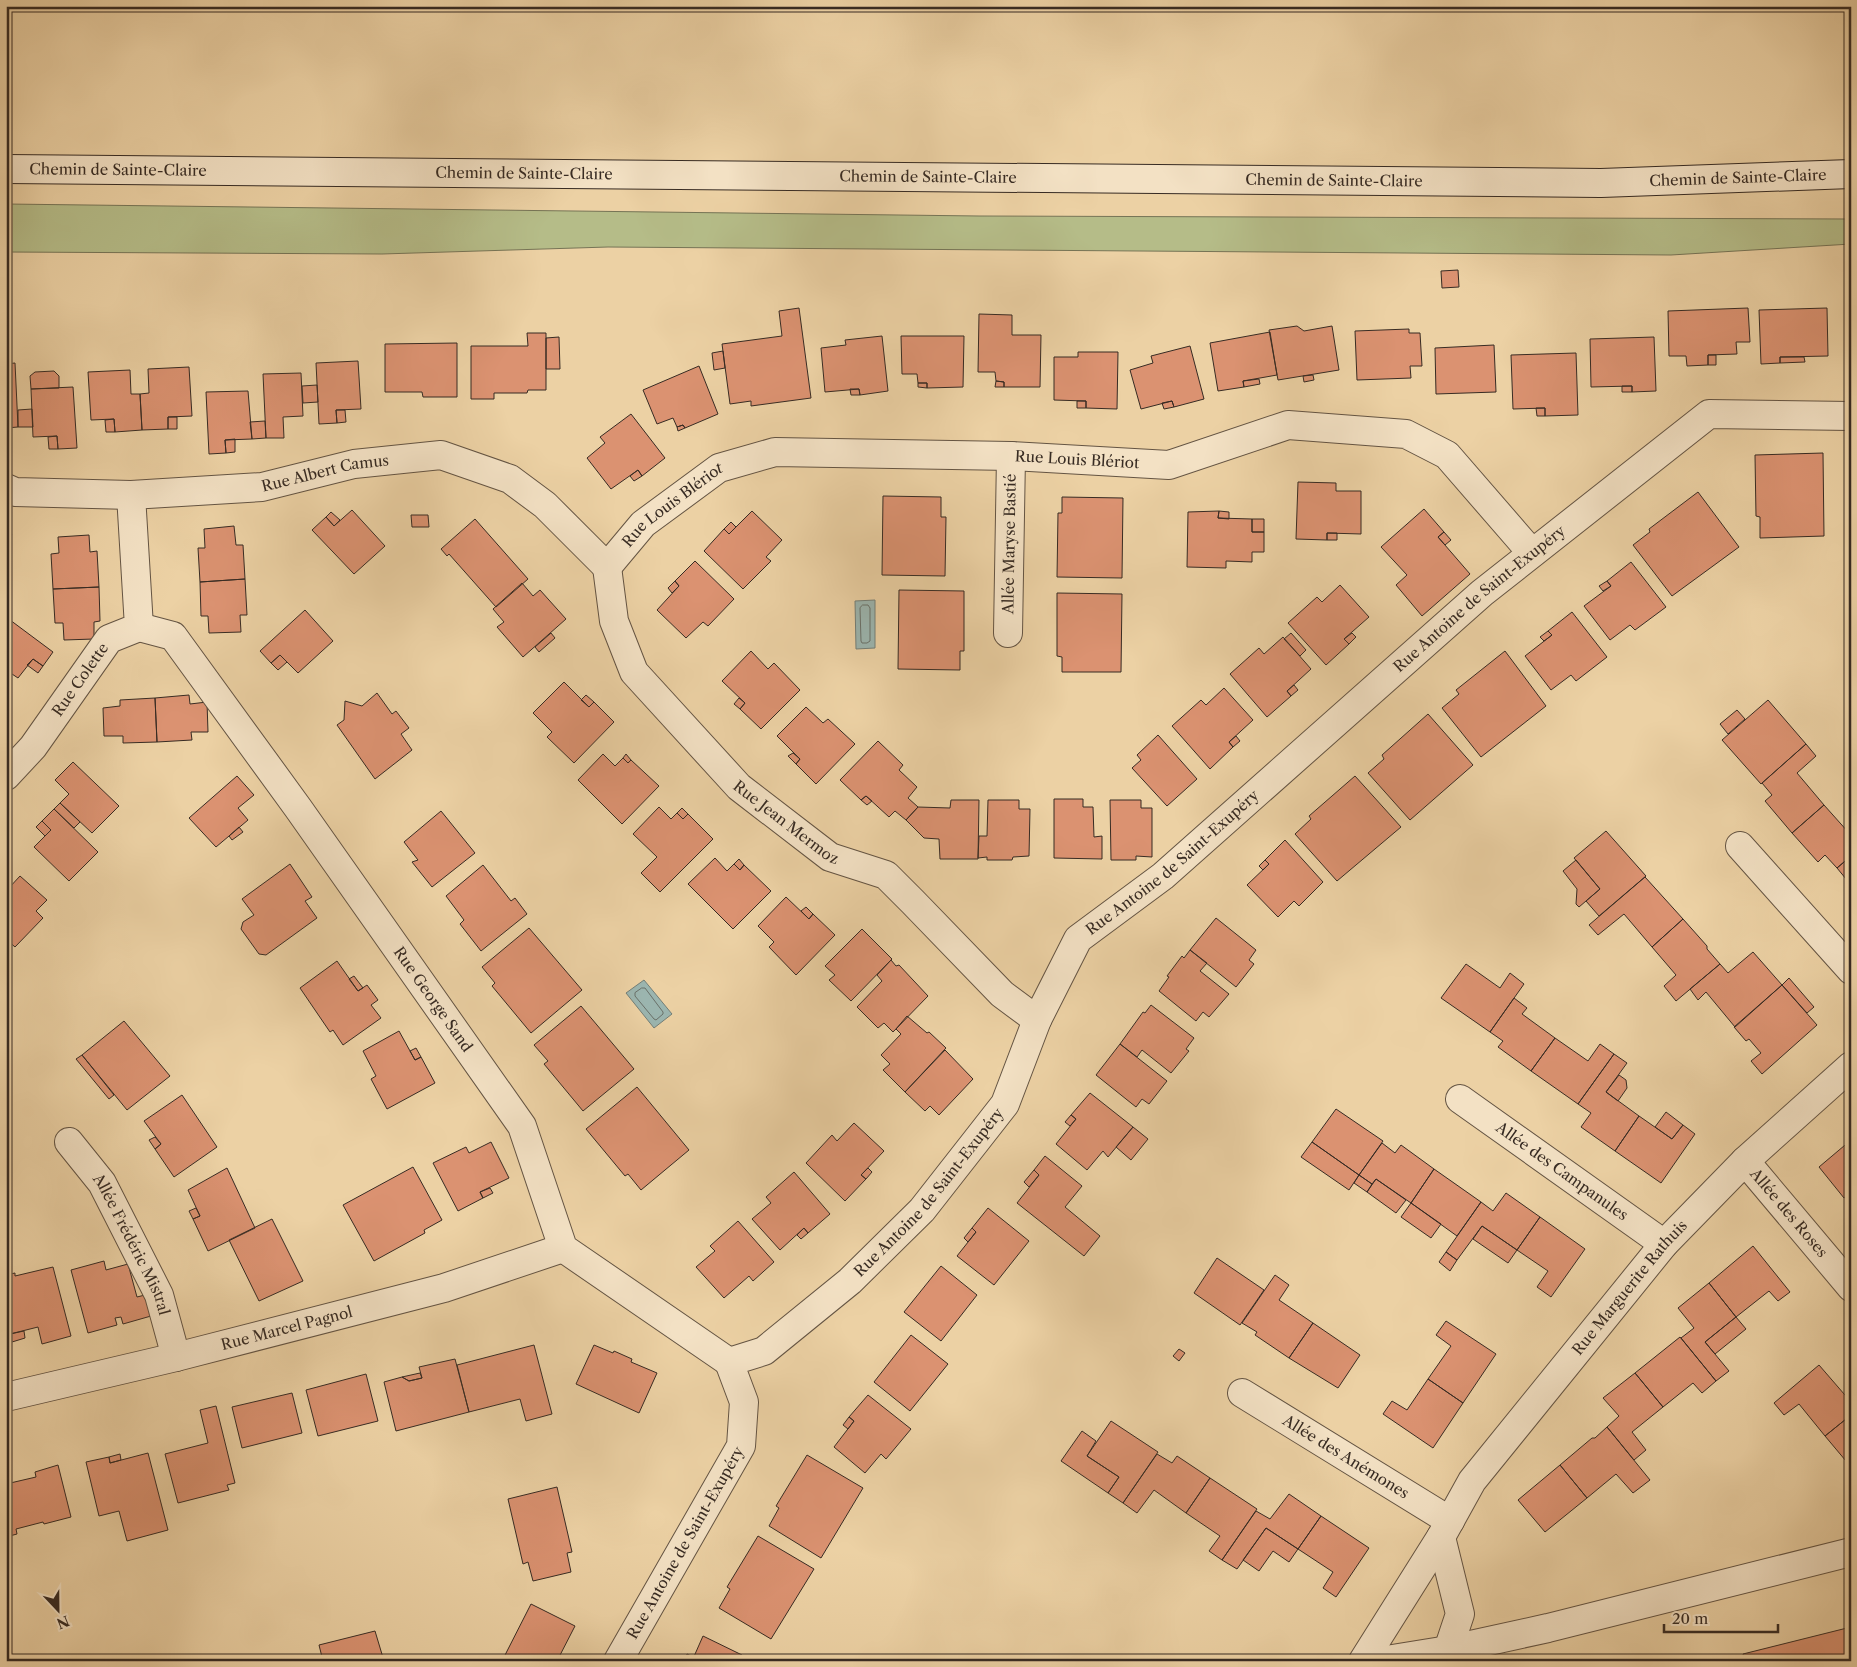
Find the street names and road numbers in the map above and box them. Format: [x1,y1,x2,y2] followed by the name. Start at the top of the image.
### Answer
[29,159,207,180] street label: Chemin de Sainte-Claire
[435,163,613,183] street label: Chemin de Sainte-Claire
[1649,165,1827,190] street label: Chemin de Sainte-Claire
[839,166,1017,187] street label: Chemin de Sainte-Claire
[1245,170,1423,190] street label: Chemin de Sainte-Claire
[1014,446,1141,472] street label: Rue Louis Blériot
[259,450,390,496] street label: Rue Albert Camus
[618,457,725,551] street label: Rue Louis Blériot
[998,474,1020,615] street label: Allée Maryse Bastié
[1389,521,1569,676] street label: Rue Antoine de Saint-Exupéry
[48,639,112,720] street label: Rue Colette
[730,776,841,868] street label: Rue Jean Mermoz
[1082,785,1263,939] street label: Rue Antoine de Saint-Exupéry
[390,943,477,1055] street label: Rue George Sand
[850,1103,1008,1281] street label: Rue Antoine de Saint-Exupéry
[1492,1117,1632,1224] street label: Allée des Campanules
[1746,1164,1832,1261] street label: Allée des Roses
[88,1169,174,1318] street label: Allée Frédéric Mistral
[1568,1216,1691,1359] street label: Rue Marguerite Rathuis
[219,1302,355,1354] street label: Rue Marcel Pagnol
[1279,1410,1413,1503] street label: Allée des Anémones
[623,1443,748,1642] street label: Rue Antoine de Saint-Exupéry

